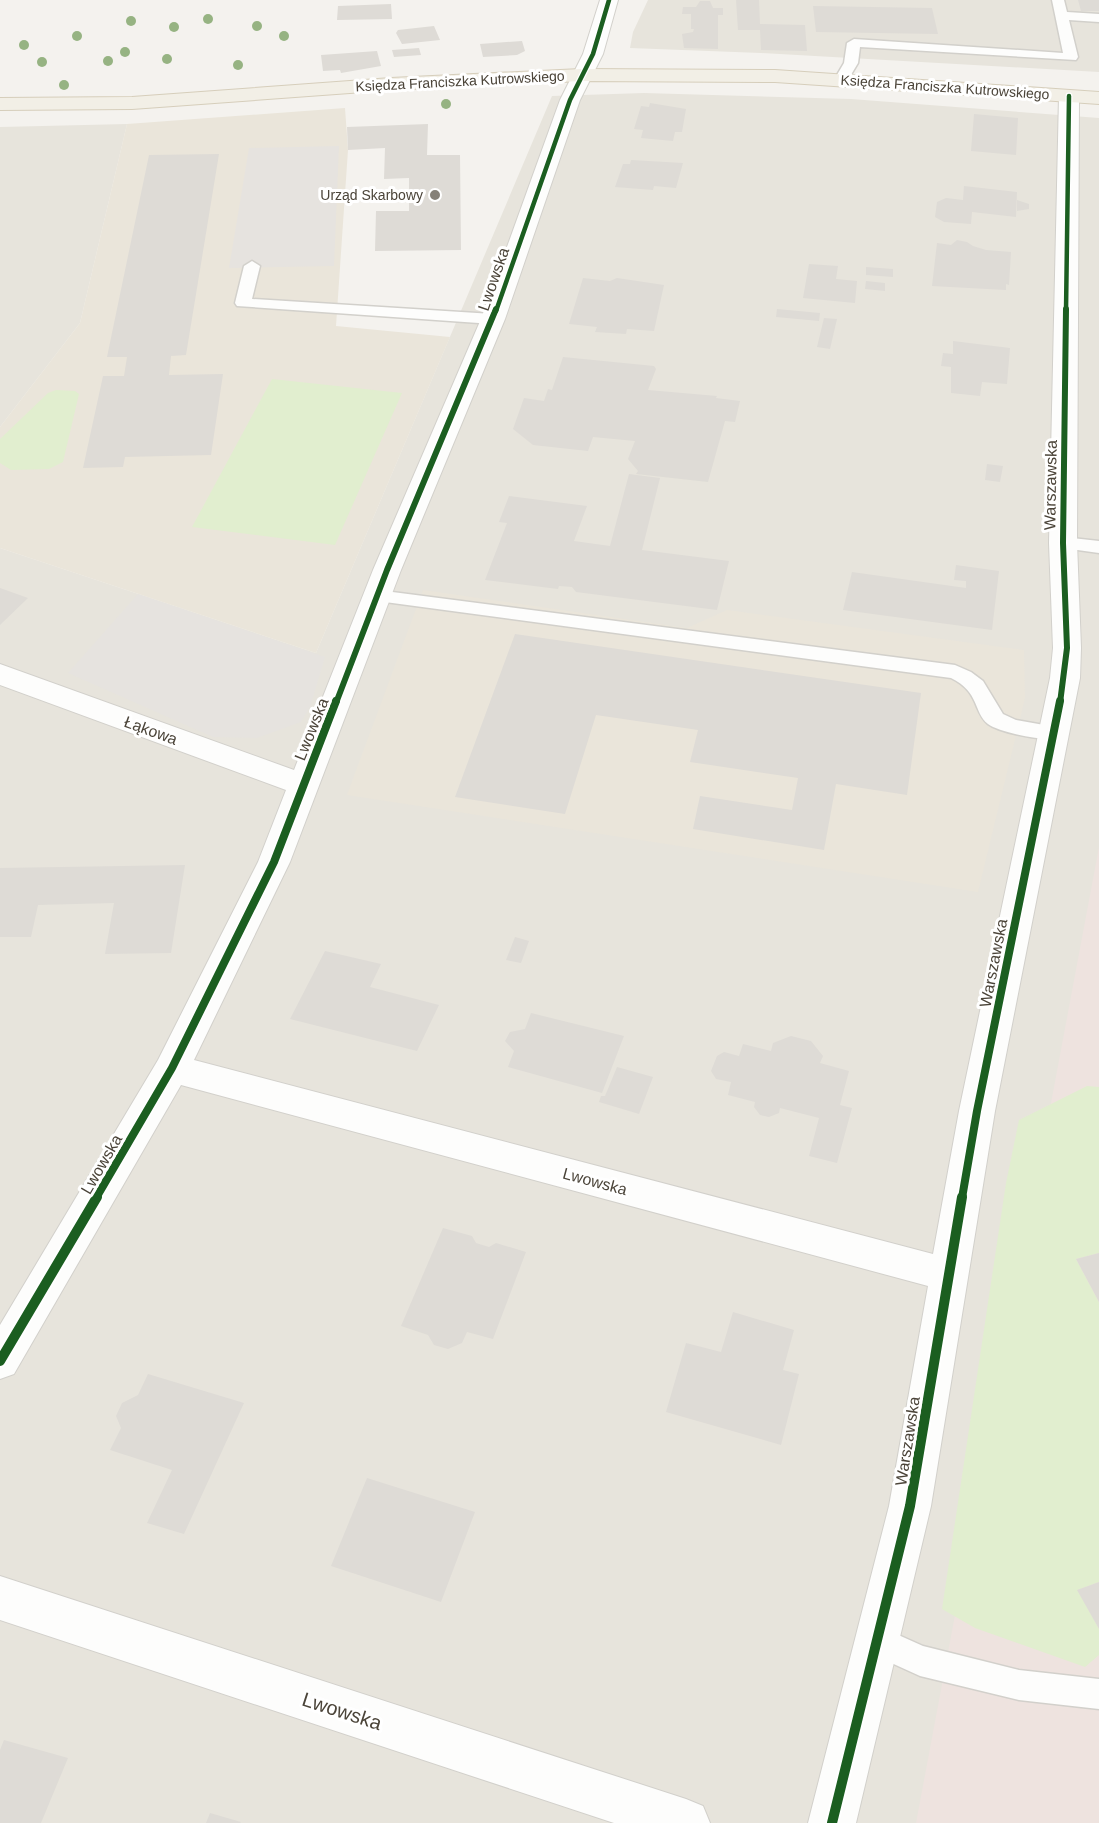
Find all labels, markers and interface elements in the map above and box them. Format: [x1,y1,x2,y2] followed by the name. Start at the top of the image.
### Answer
[355,68,565,94] street label: Księdza Franciszka Kutrowskiego
[840,72,1050,102] street label: Księdza Franciszka Kutrowskiego
[320,187,423,203] place label: Urząd Skarbowy
[428,188,442,202] marker: Urząd Skarbowy
[475,245,512,313] street label: Lwowska
[1041,440,1060,530] street label: Warszawska
[291,695,332,763] street label: Lwowska
[122,713,180,748] street label: Łąkowa
[977,917,1010,1009] street label: Warszawska
[78,1131,125,1197] street label: Lwowska
[561,1165,629,1198] street label: Lwowska
[892,1395,923,1487] street label: Warszawska
[299,1688,385,1734] street label: Lwowska

